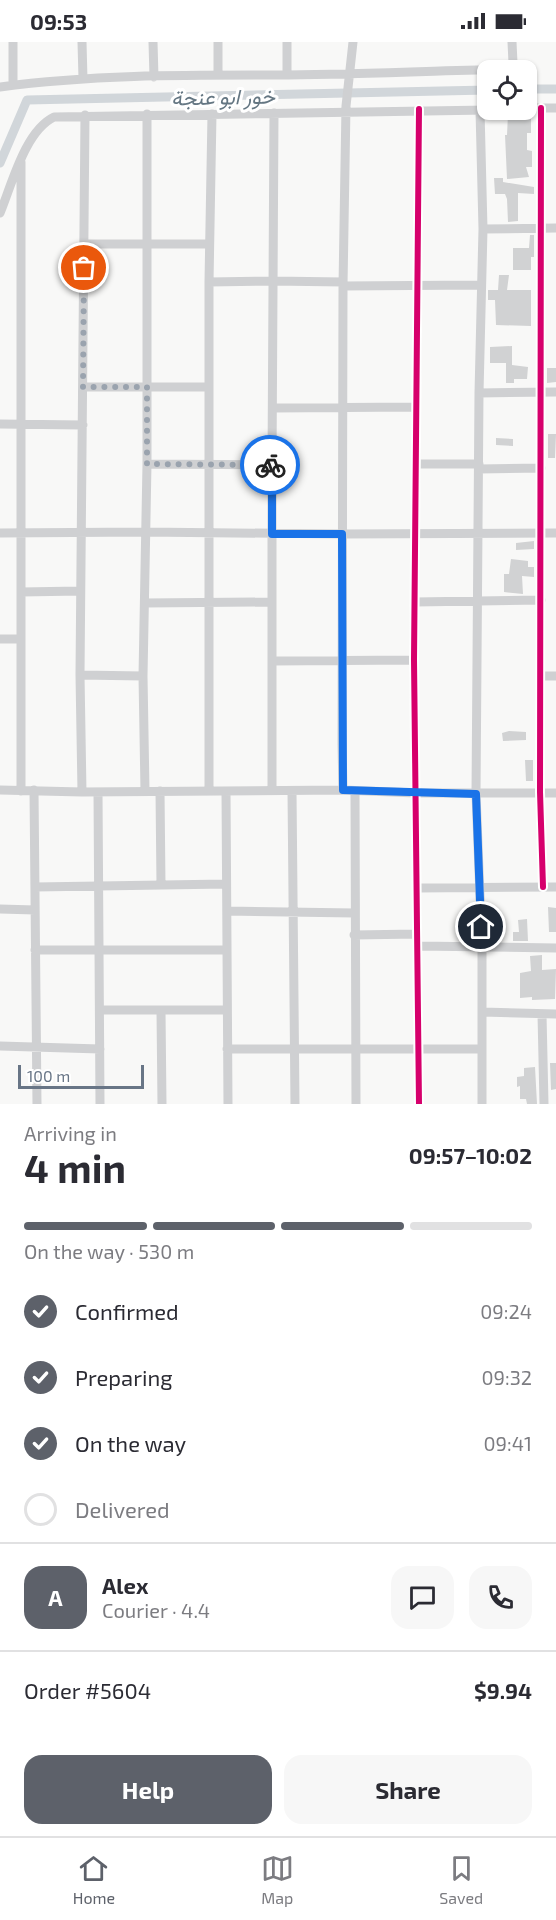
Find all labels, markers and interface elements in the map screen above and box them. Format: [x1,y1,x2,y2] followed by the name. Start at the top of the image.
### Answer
[30,8,87,34] text: 09:53
[477,60,537,120] map controls
[477,60,537,120] button: locate
[171,83,276,111] water label: خور ابو عنجة
[58,242,109,293] pin
[67,251,100,284] icon: bag
[240,435,300,495] courier
[254,449,287,482] icon: bike
[455,901,506,952] pin
[464,910,497,943] icon: home
[18,1062,144,1090] scale bar
[27,1066,70,1085] text: 100 m
[24,1121,117,1145] text: Arriving in
[409,1142,532,1168] text: 09:57–10:02
[24,1144,126,1191] text: 4 min
[24,1239,194,1263] text: On the way · 530 m
[24,1295,57,1328] icon: check
[75,1298,179,1324] text: Confirmed
[480,1299,532,1323] text: 09:24
[24,1361,57,1394] icon: check
[75,1364,173,1390] text: Preparing
[481,1365,532,1389] text: 09:32
[24,1427,57,1460] icon: check
[75,1430,186,1456] text: On the way
[484,1431,532,1455] text: 09:41
[75,1496,170,1522] text: Delivered
[391,1566,454,1629] button: chat
[469,1566,532,1629] button: phone
[102,1572,148,1598] text: Alex
[48,1584,63,1610] text: A
[102,1598,210,1622] text: Courier · 4.4
[24,1677,151,1703] text: Order #5604
[474,1677,532,1703] text: $9.94
[24,1755,272,1824] button: Help
[284,1755,532,1824] button: Share
[73,1852,115,1907] tab: Home
[261,1852,294,1907] tab: Map
[439,1852,483,1907] tab: Saved

